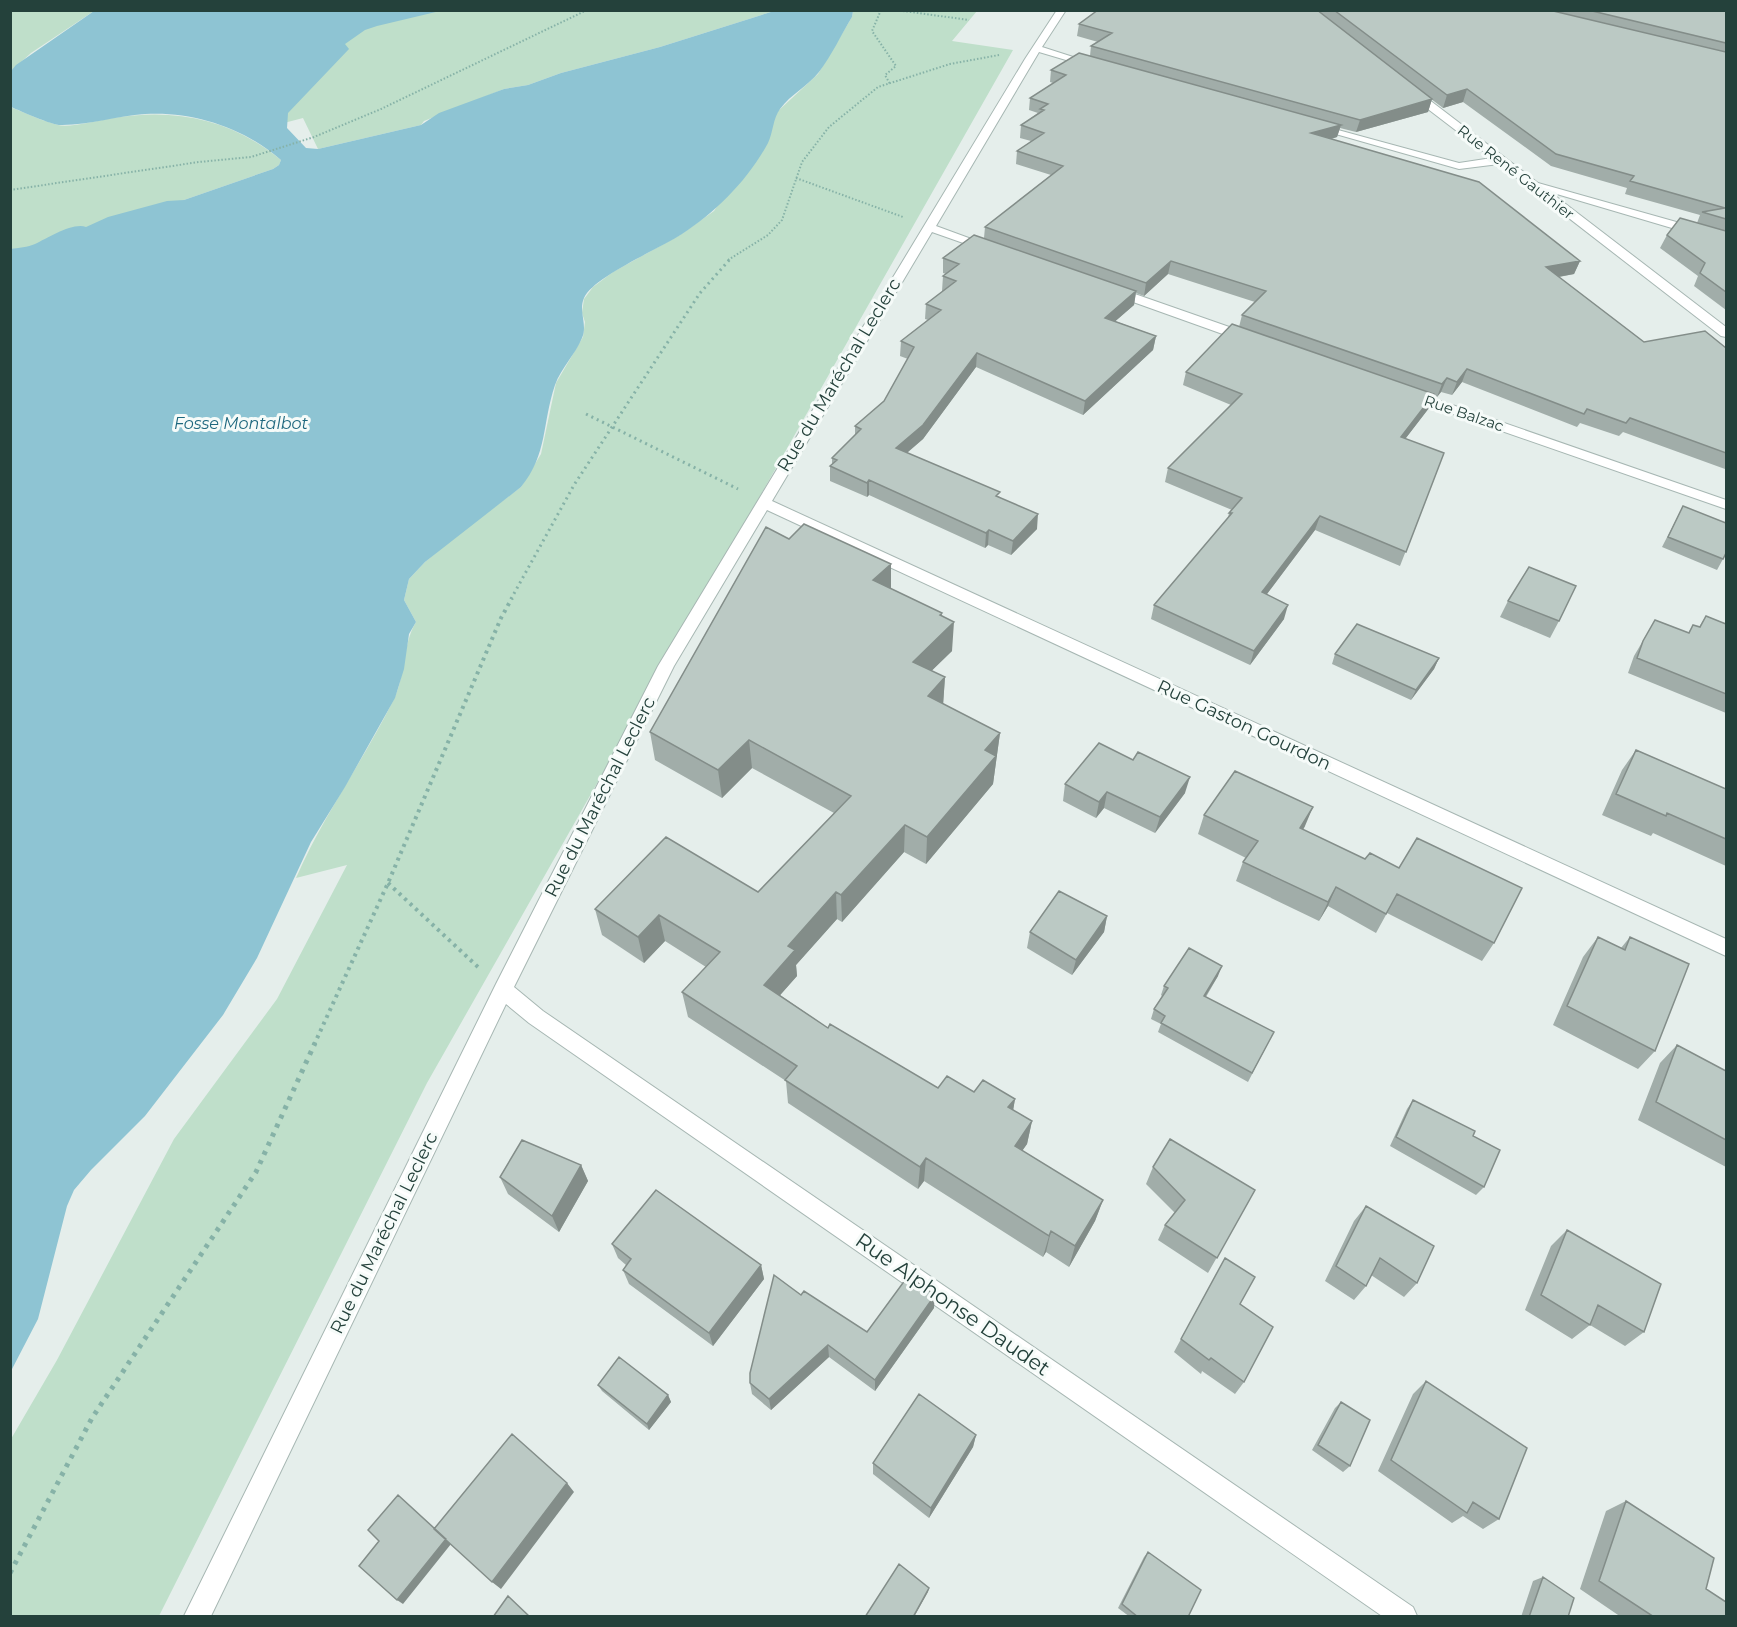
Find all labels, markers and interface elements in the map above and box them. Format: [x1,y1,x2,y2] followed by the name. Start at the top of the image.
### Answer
[1454,121,1578,223] street label: Rue René Gauthier
[772,274,906,476] street label: Rue du Maréchal Leclerc
[1422,390,1506,436] street label: Rue Balzac
[174,414,309,433] water label: Fosse Montalbot
[1154,675,1334,775] street label: Rue Gaston Gourdon
[540,693,660,901] street label: Rue du Maréchal Leclerc
[325,1128,443,1338] street label: Rue du Maréchal Leclerc
[851,1227,1055,1381] street label: Rue Alphonse Daudet

